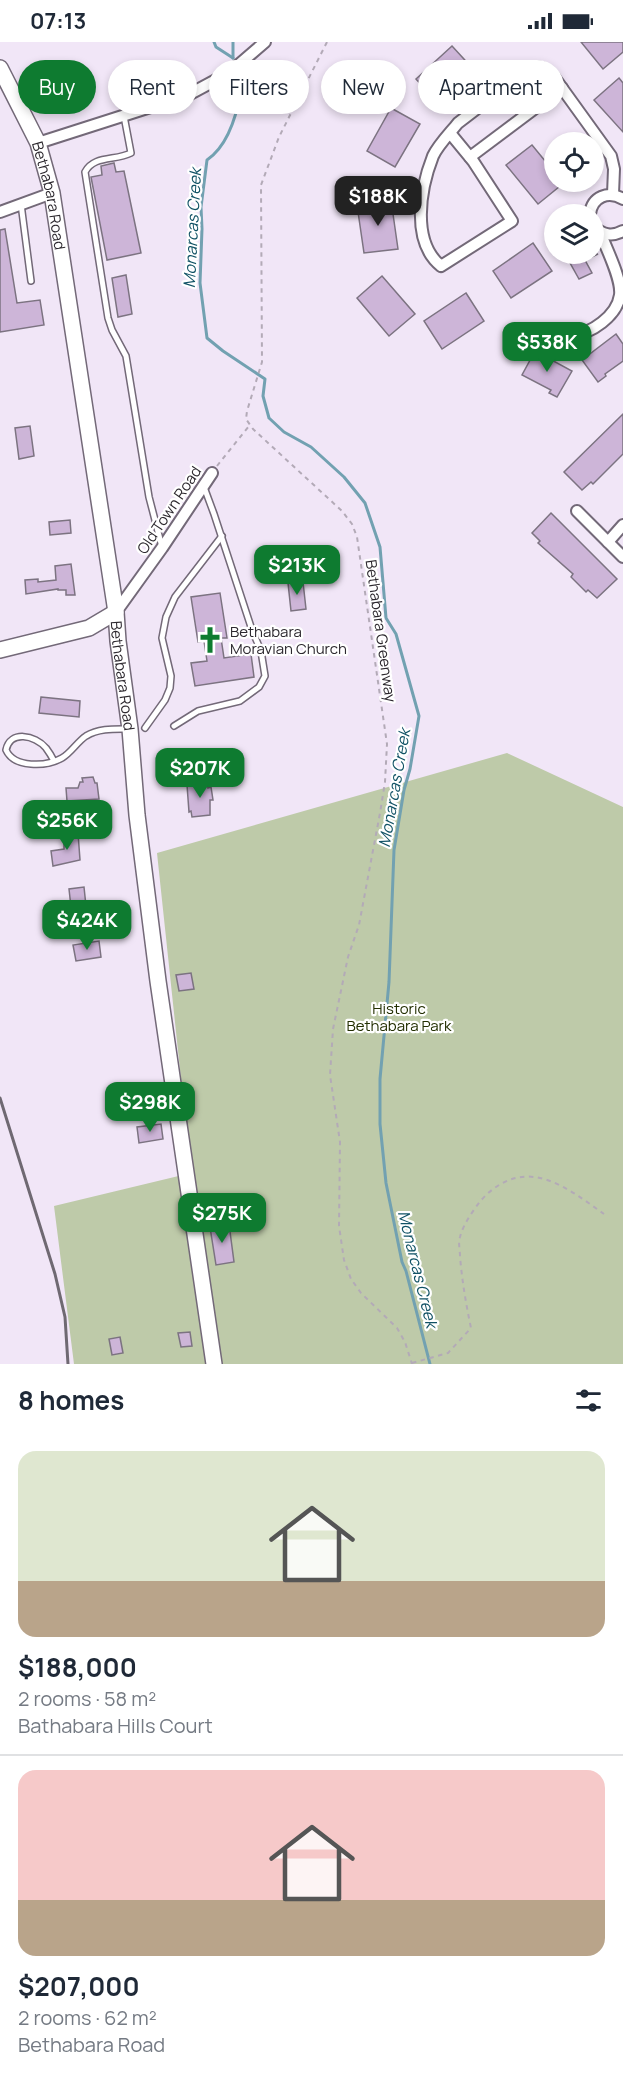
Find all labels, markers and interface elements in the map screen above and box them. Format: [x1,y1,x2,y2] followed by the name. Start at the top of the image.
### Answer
[30,6,86,36] text: 07:13
[18,60,96,114] chip: Buy
[108,60,197,114] chip: Rent
[209,60,309,114] chip: Filters
[321,60,406,114] chip: New
[418,60,564,114] chip: Apartment
[544,132,604,264] map controls
[544,132,604,192] button: locate
[28,139,71,251] street label: Bethabara Road
[178,166,206,288] water label: Monarcas Creek
[336,176,420,227] pin: $188K
[349,182,407,209] text: $188K
[544,204,604,264] button: layers
[505,322,589,373] pin: $538K
[516,328,578,355] text: $538K
[132,462,206,558] street label: Old Town Road
[255,545,339,596] pin: $213K
[268,551,326,578] text: $213K
[361,558,401,704] street label: Bethabara Greenway
[106,620,141,732] street label: Bethabara Road
[230,621,347,659] place label: Bethabara Moravian Church
[195,625,225,655] church icon: Bethabara Moravian Church
[373,725,416,849] water label: Monarcas Creek
[158,748,242,799] pin: $207K
[169,754,231,781] text: $207K
[25,800,109,851] pin: $256K
[36,806,98,833] text: $256K
[45,900,129,951] pin: $424K
[56,906,118,933] text: $424K
[347,998,452,1036] park label: Historic Bethabara Park
[108,1082,192,1133] pin: $298K
[119,1088,181,1115] text: $298K
[180,1193,264,1244] pin: $275K
[192,1199,252,1226] text: $275K
[393,1208,444,1332] water label: Monarcas Creek
[18,1382,124,1418] text: 8 homes
[572,1384,605,1417] icon: filters
[258,1490,366,1598] icon: home
[18,1649,137,1685] text: $188,000
[18,1685,156,1712] text: 2 rooms · 58 m²
[18,1712,213,1739] text: Bathabara Hills Court
[258,1809,366,1917] icon: home
[18,1968,140,2004] text: $207,000
[18,2004,157,2031] text: 2 rooms · 62 m²
[18,2031,165,2058] text: Bethabara Road

